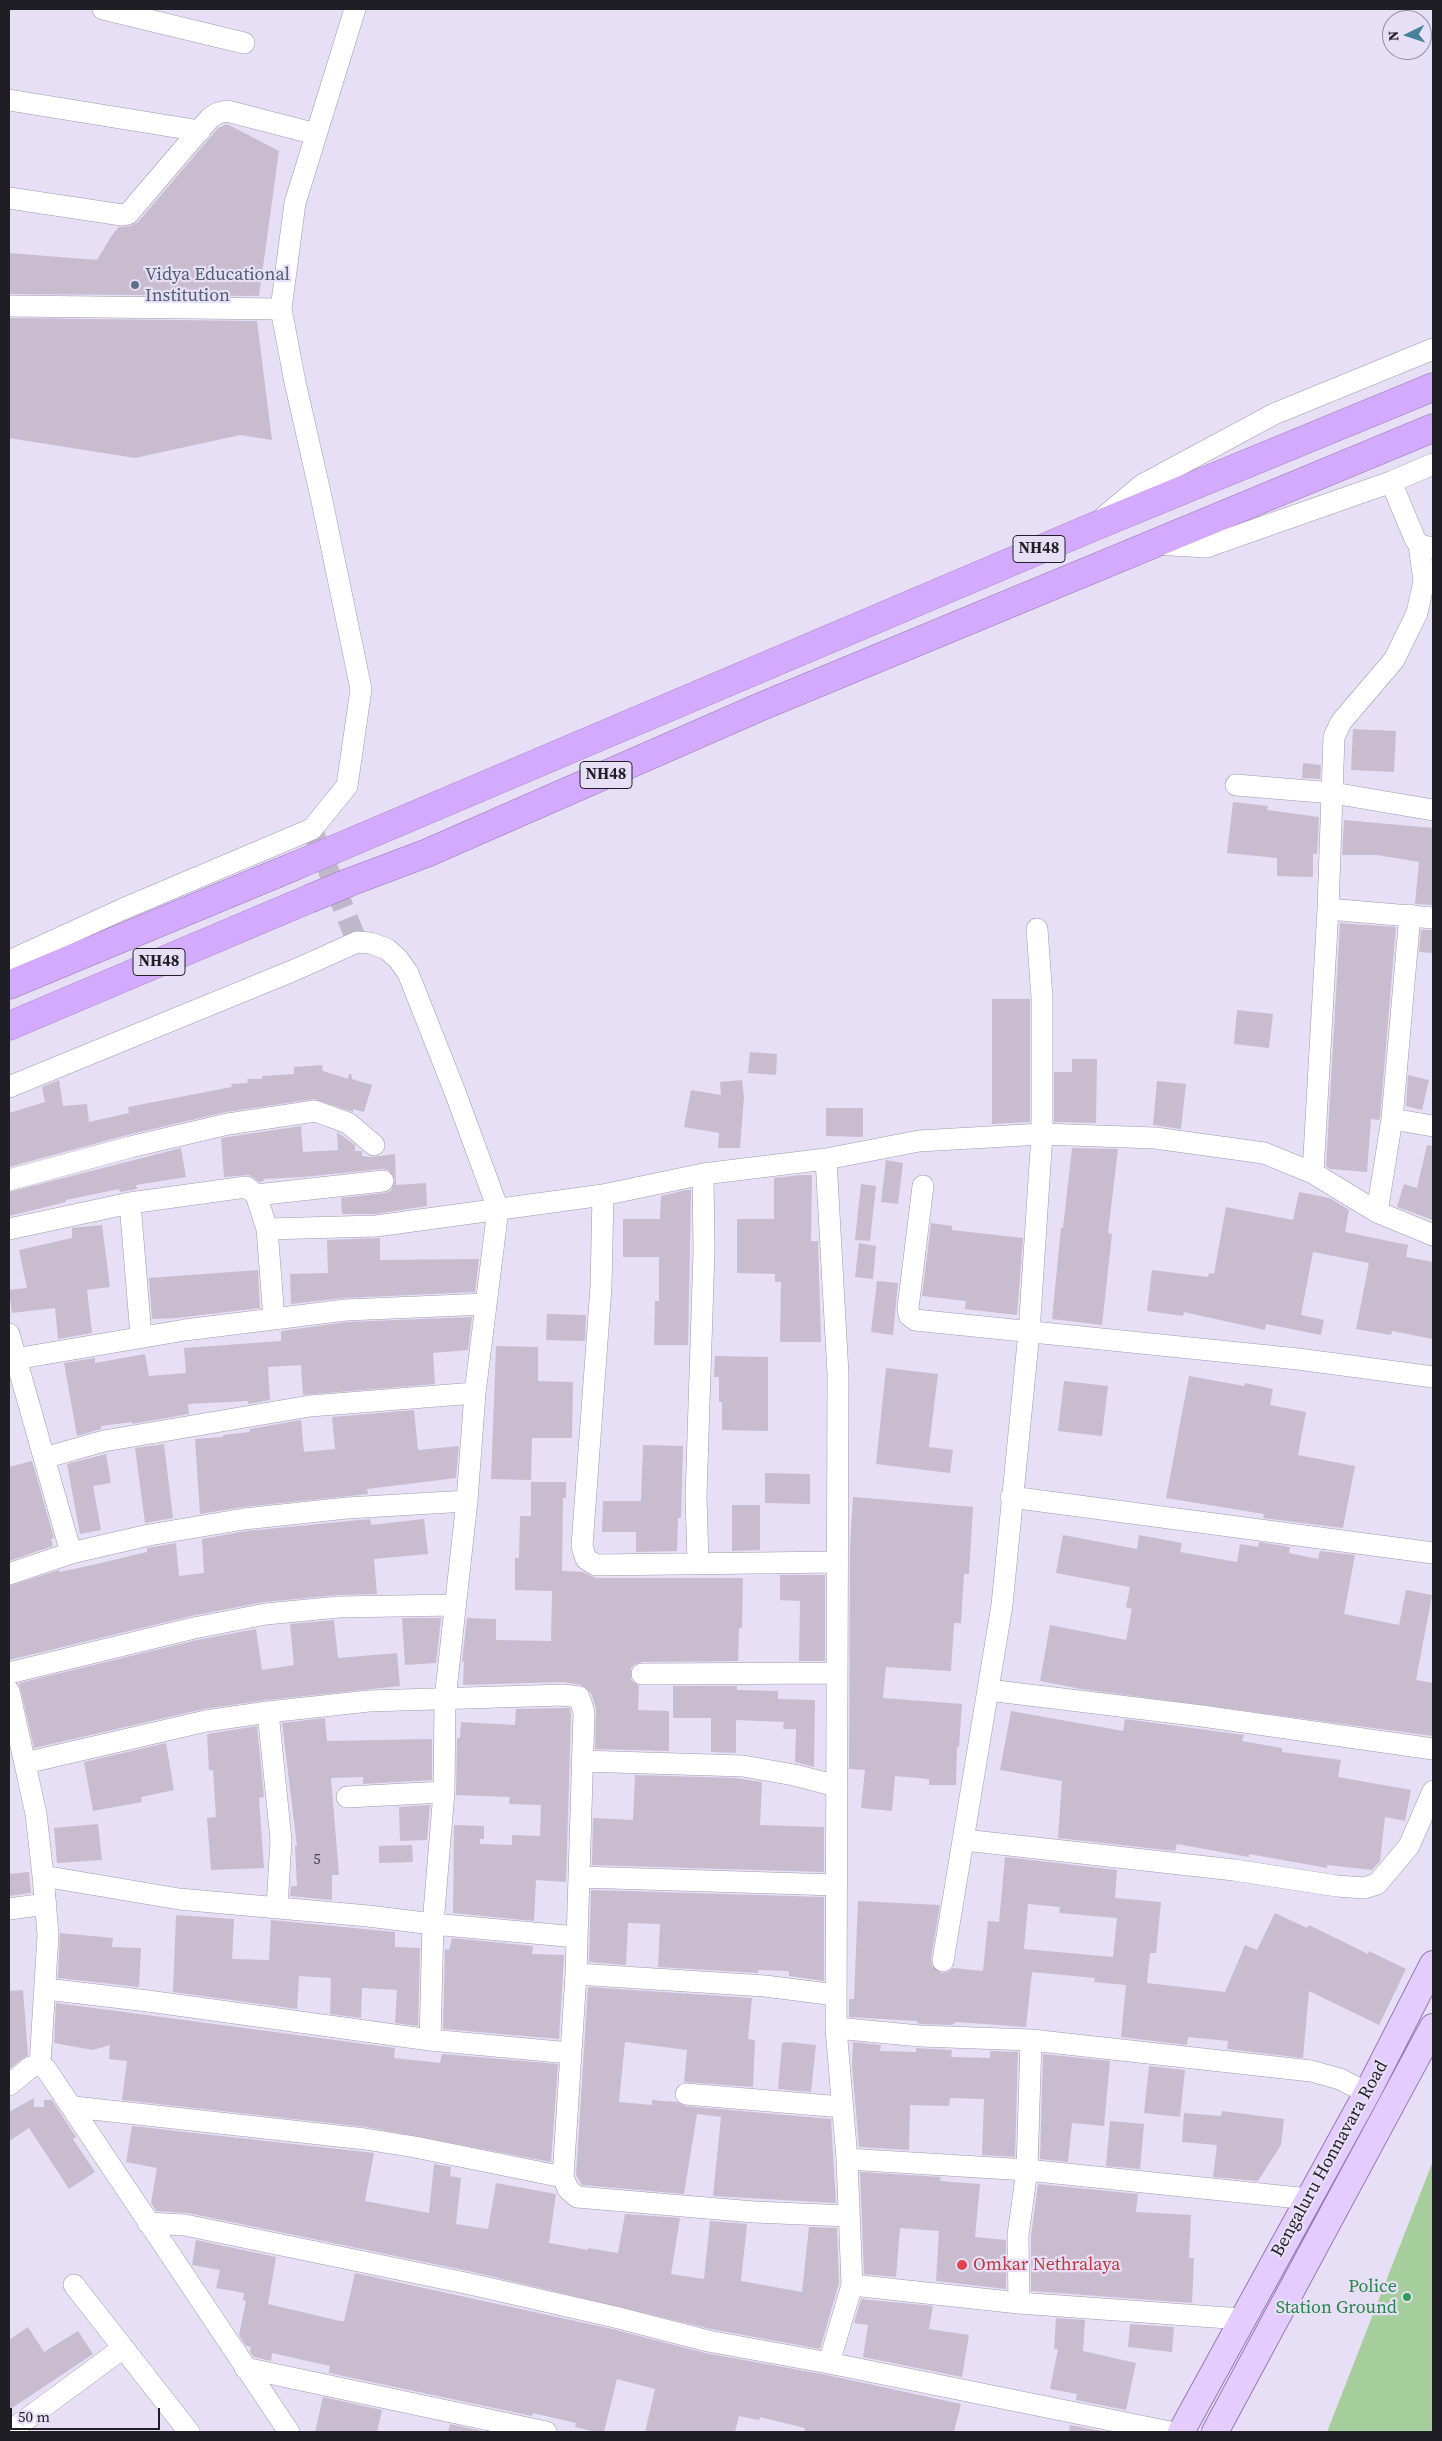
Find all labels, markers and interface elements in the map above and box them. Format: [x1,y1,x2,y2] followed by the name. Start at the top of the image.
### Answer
[1382,10,1432,60] north arrow
[1383,30,1403,42] text: N
[145,264,290,306] place label: Vidya Educational Institution
[129,279,141,291] marker: Vidya Educational Institution
[1013,536,1065,562] road number: NH48
[580,762,632,788] road number: NH48
[133,949,185,976] road number: NH48
[313,1851,321,1869] house number: 5
[1267,2057,1393,2261] street label: Bengaluru Honnavara Road
[973,2254,1120,2276] place label: Omkar Nethralaya
[955,2258,969,2272] marker: Omkar Nethralaya
[1276,2276,1397,2318] place label: Police Station Ground
[1401,2291,1413,2303] marker: Police Station Ground
[12,2398,162,2430] scale bar
[18,2406,50,2427] text: 50 m

